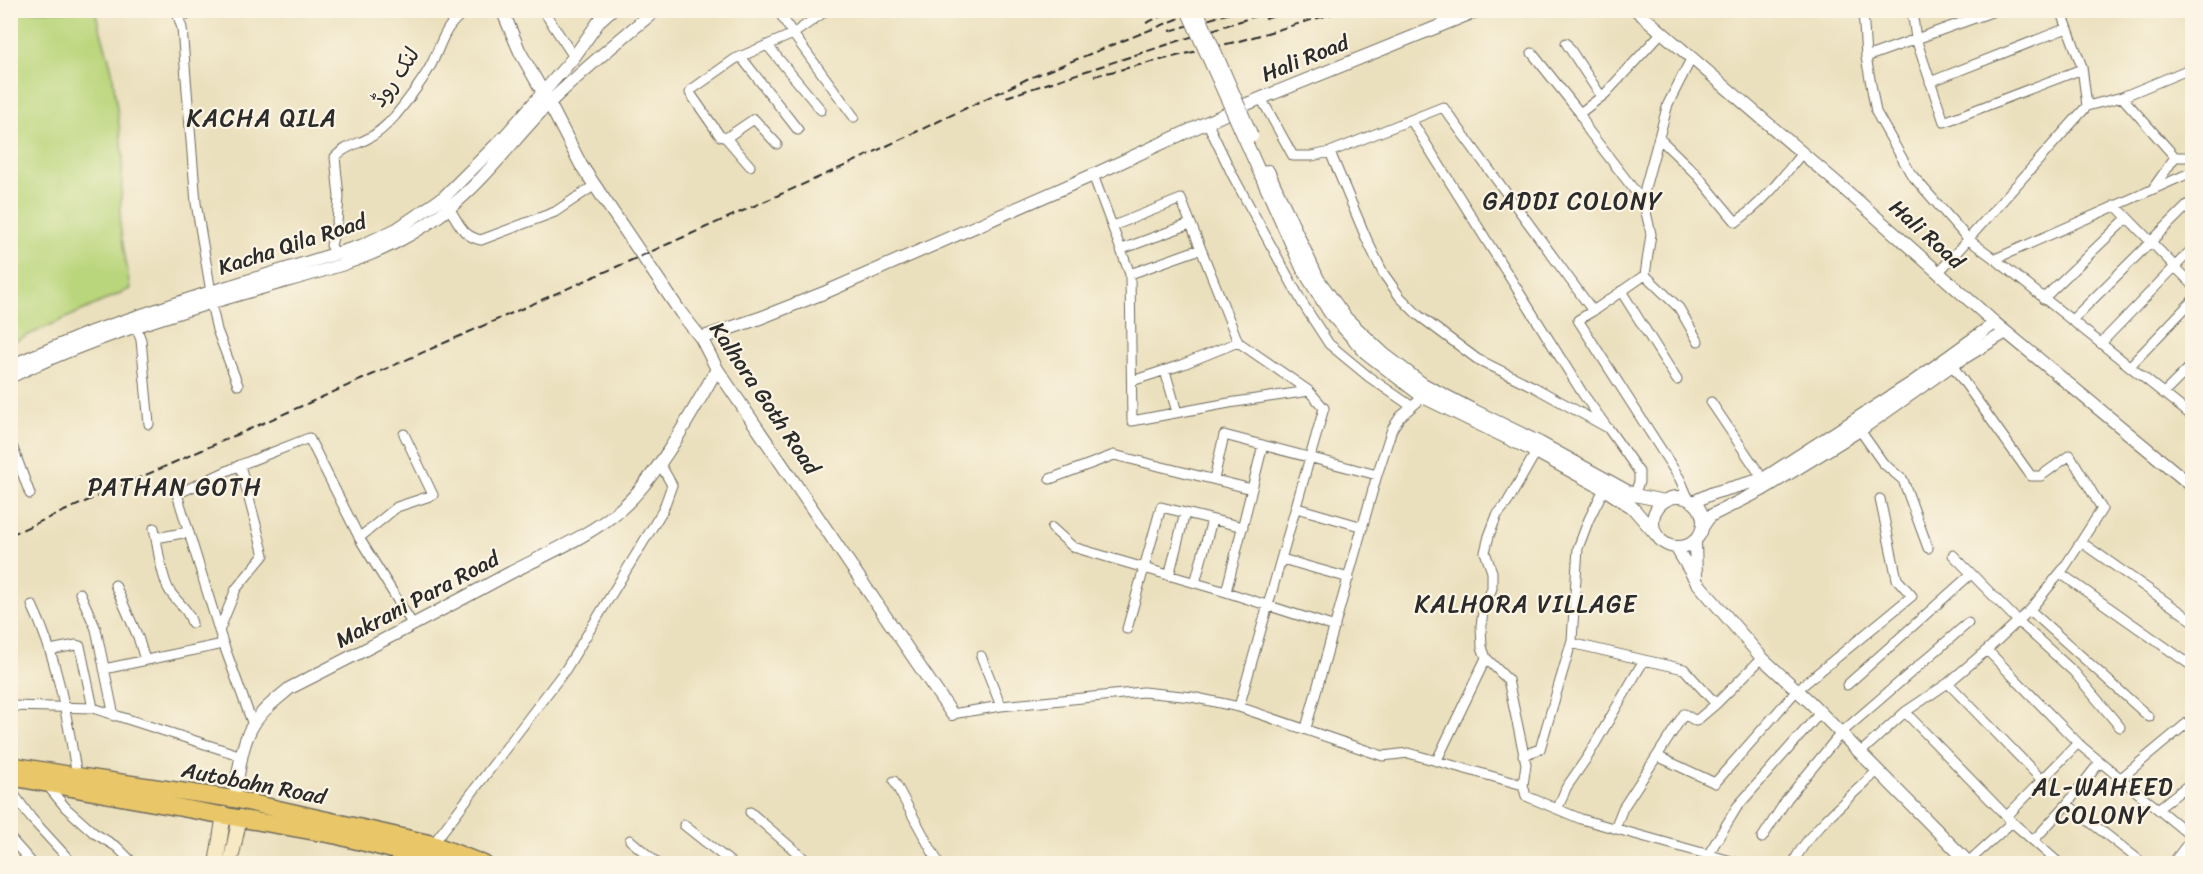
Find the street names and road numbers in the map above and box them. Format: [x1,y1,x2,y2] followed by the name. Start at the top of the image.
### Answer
[1255,22,1356,93] street label: Hali Road
[360,38,430,116] street label: لنک روڈ
[1880,189,1975,280] street label: Hali Road
[213,201,373,286] street label: Kacha Qila Road
[699,313,832,484] street label: Kalhora Goth Road
[328,539,508,659] street label: Makrani Para Road
[178,750,331,816] street label: Autobahn Road

